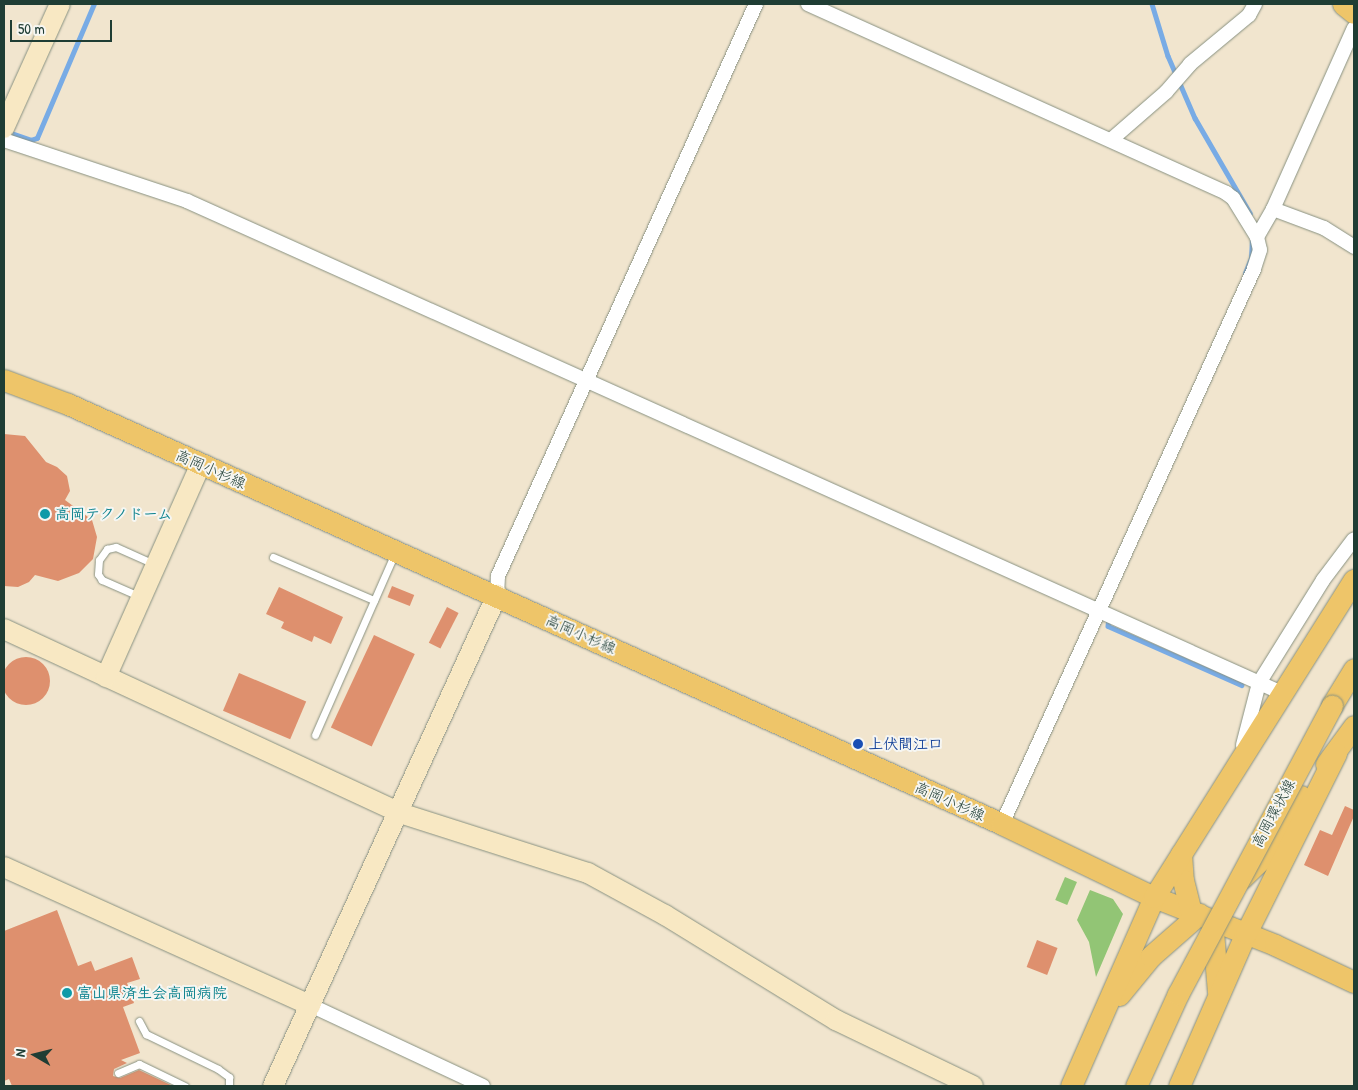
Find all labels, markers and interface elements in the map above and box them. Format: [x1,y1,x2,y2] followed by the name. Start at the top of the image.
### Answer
[12,10,115,42] scale bar
[18,18,45,39] text: 50 m
[173,446,249,492] street label: 高岡小杉線
[55,505,175,523] place label: 高岡テクノドーム
[39,508,51,520] marker: 高岡テクノドーム
[543,611,619,657] street label: 高岡小杉線
[868,735,943,753] place label: 上伏間江口
[852,738,864,750] marker: 上伏間江口
[1247,776,1299,850] street label: 高岡環状線
[912,778,988,824] street label: 高岡小杉線
[77,984,227,1002] place label: 富山県済生会高岡病院
[61,987,73,999] marker: 富山県済生会高岡病院
[10,1030,60,1080] north arrow
[10,1048,30,1058] text: N

